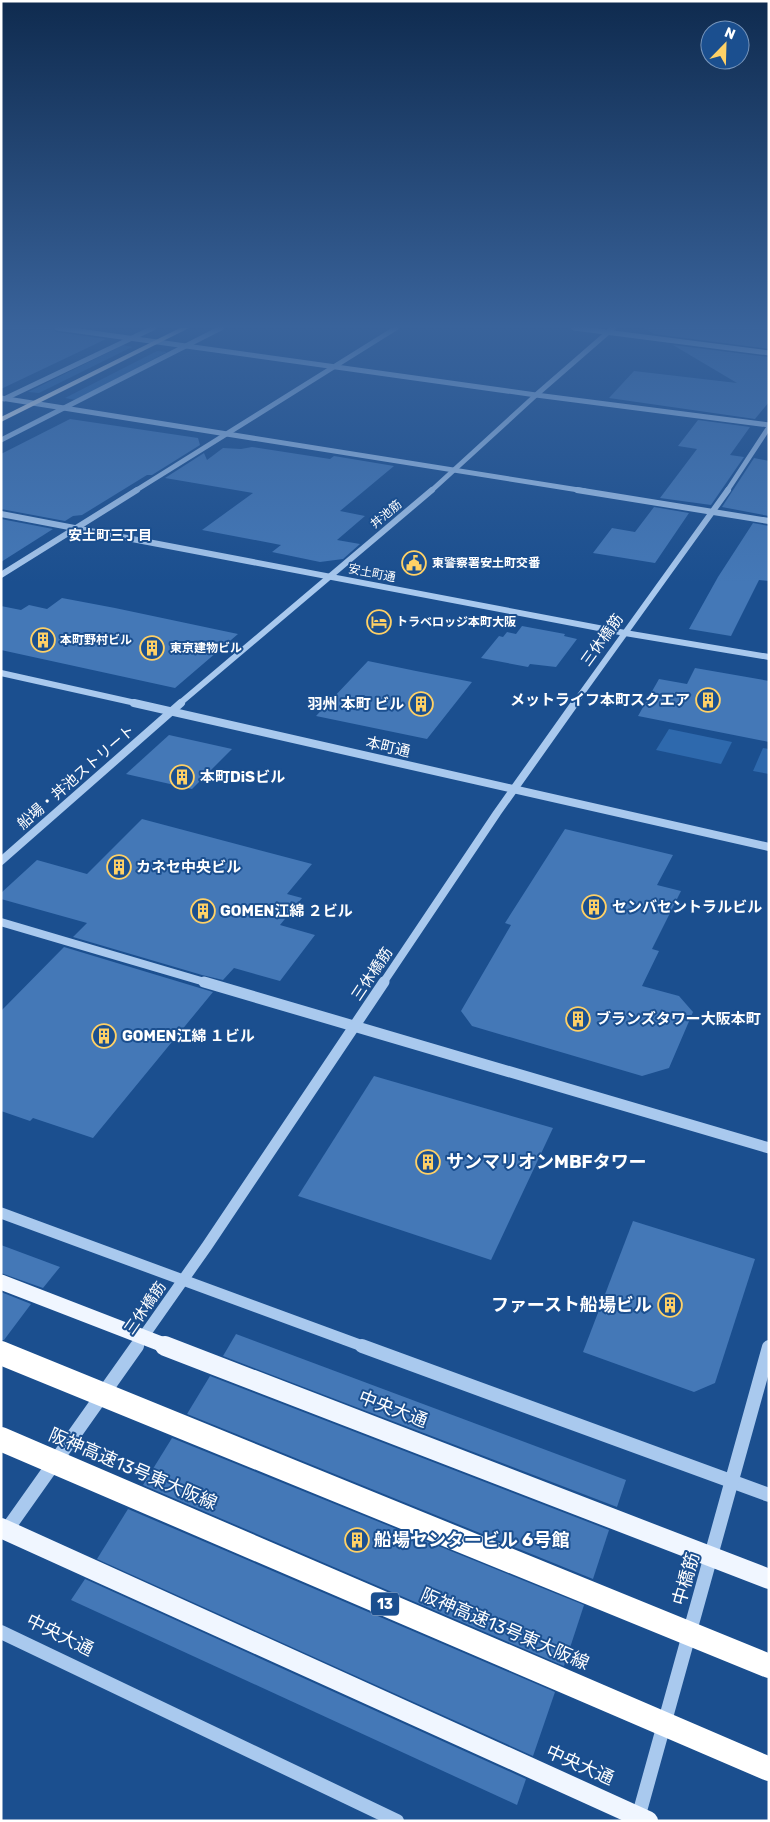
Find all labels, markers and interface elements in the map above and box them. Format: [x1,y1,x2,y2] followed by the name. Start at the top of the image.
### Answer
[700,20,750,70] north arrow
[722,24,738,43] text: N
[368,497,404,531] street label: 丼池筋
[68,527,152,544] district label: 安土町三丁目
[401,550,427,576] public building icon: 東警察署安土町交番
[432,556,541,570] place label: 東警察署安土町交番
[347,562,397,584] street label: 安土町通
[366,609,392,635] hotel icon: トラベロッジ本町大阪
[577,610,627,670] street label: 三休橋筋
[396,615,516,629] place label: トラベロッジ本町大阪
[30,627,56,653] building icon: 本町野村ビル
[60,633,132,647] place label: 本町野村ビル
[139,635,165,661] building icon: 東京建物ビル
[170,641,242,655] place label: 東京建物ビル
[695,687,721,713] building icon: メットライフ本町スクエア
[408,691,434,717] building icon: 羽州 本町 ビル
[510,691,690,709] place label: メットライフ本町スクエア
[308,695,404,713] place label: 羽州 本町 ビル
[13,721,139,833] street label: 船場・丼池ストリート
[364,733,412,761] street label: 本町通
[169,764,195,790] building icon: 本町DiSビル
[200,768,285,786] place label: 本町DiSビル
[106,854,132,880] building icon: カネセ中央ビル
[136,858,241,876] place label: カネセ中央ビル
[581,894,607,920] building icon: センバセントラルビル
[190,898,216,924] building icon: GOMEN江綿 ２ビル
[612,898,762,916] place label: センバセントラルビル
[220,902,352,920] place label: GOMEN江綿 ２ビル
[348,944,396,1004] street label: 三休橋筋
[565,1006,591,1032] building icon: ブランズタワー大阪本町
[596,1010,761,1028] place label: ブランズタワー大阪本町
[91,1023,117,1049] building icon: GOMEN江綿 １ビル
[122,1027,254,1045] place label: GOMEN江綿 １ビル
[415,1149,441,1175] building icon: サンマリオンMBFタワー
[446,1151,647,1173] place label: サンマリオンMBFタワー
[120,1278,170,1338] street label: 三休橋筋
[657,1292,683,1318] building icon: ファースト船場ビル
[491,1294,652,1316] place label: ファースト船場ビル
[355,1386,431,1432] street label: 中央大通
[46,1424,220,1514] street label: 阪神高速13号東大阪線
[344,1527,370,1553] building icon: 船場センタービル 6号館
[374,1529,570,1551] place label: 船場センタービル 6号館
[668,1550,704,1608] street label: 中橋筋
[418,1584,592,1674] street label: 阪神高速13号東大阪線
[371,1592,399,1616] road number: 13
[23,1609,97,1661] street label: 中央大通
[543,1740,617,1790] street label: 中央大通

